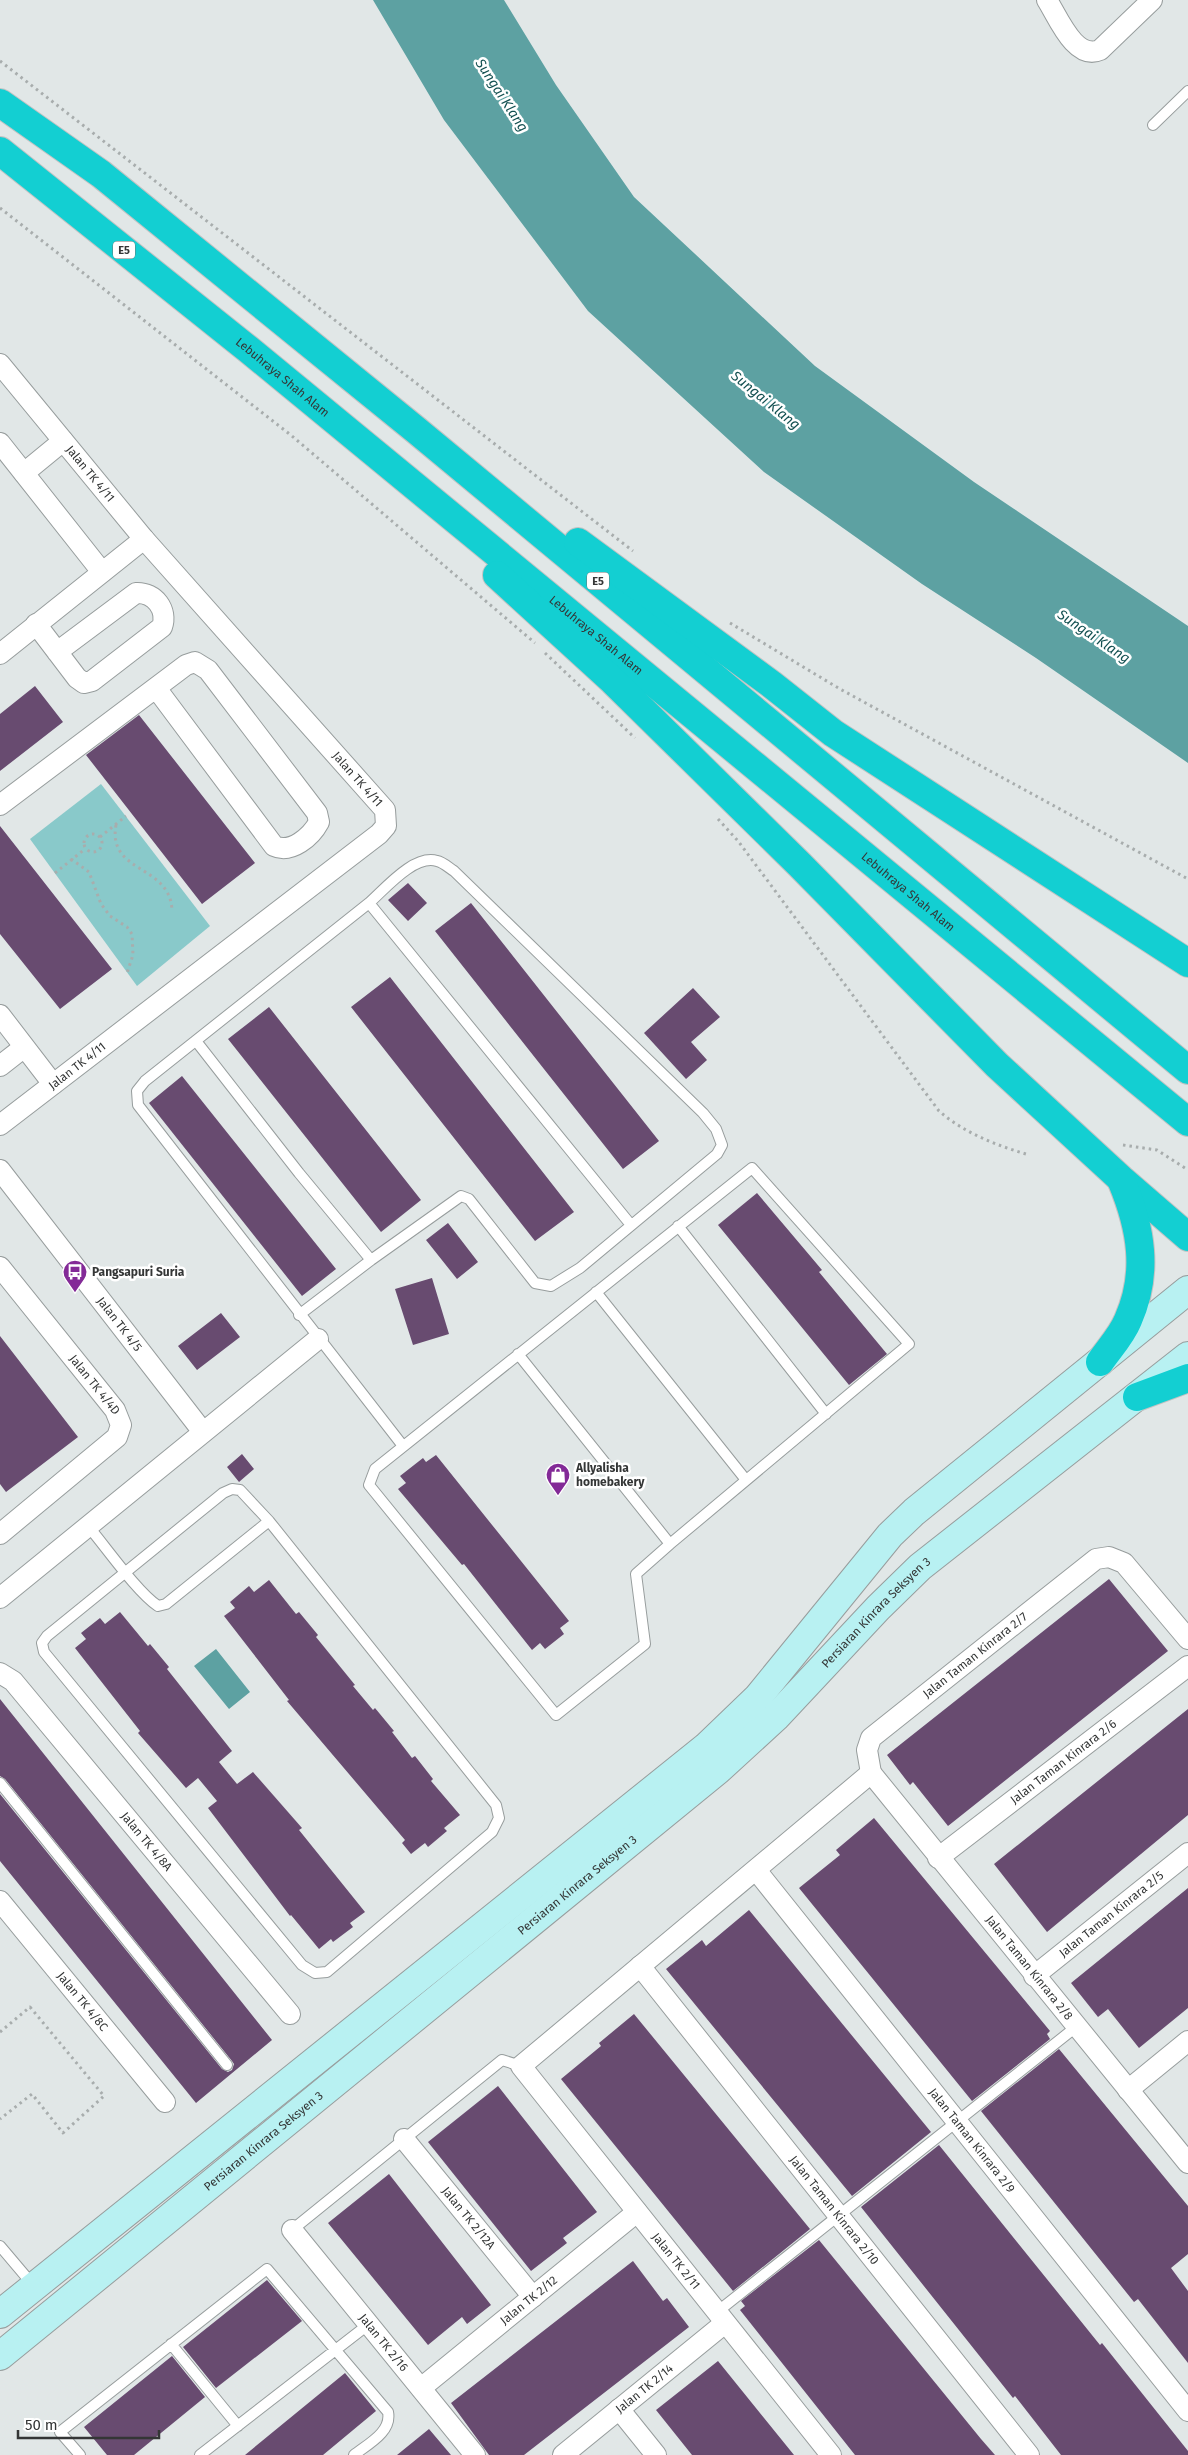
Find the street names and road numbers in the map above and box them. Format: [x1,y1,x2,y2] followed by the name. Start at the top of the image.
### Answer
[113,242,135,258] road number: E5
[233,335,332,420] street label: Lebuhraya Shah Alam
[63,443,117,505] street label: Jalan TK 4/11
[587,572,609,590] road number: E5
[546,593,646,678] street label: Lebuhraya Shah Alam
[329,749,386,809] street label: Jalan TK 4/11
[859,849,958,934] street label: Lebuhraya Shah Alam
[46,1039,108,1093] street label: Jalan TK 4/11
[94,1294,145,1354] street label: Jalan TK 4/5
[66,1352,123,1418] street label: Jalan TK 4/4D
[819,1554,933,1671] street label: Persiaran Kinrara Seksyen 3
[920,1609,1030,1701] street label: Jalan Taman Kinrara 2/7
[1008,1717,1119,1807] street label: Jalan Taman Kinrara 2/6
[118,1809,175,1874] street label: Jalan TK 4/8A
[515,1832,640,1938] street label: Persiaran Kinrara Seksyen 3
[1056,1868,1166,1960] street label: Jalan Taman Kinrara 2/5
[983,1913,1076,2023] street label: Jalan Taman Kinrara 2/8
[54,1969,111,2034] street label: Jalan TK 4/8C
[926,2085,1018,2195] street label: Jalan Taman Kinrara 2/9
[201,2088,326,2194] street label: Persiaran Kinrara Seksyen 3
[787,2153,882,2268] street label: Jalan Taman Kinrara 2/10
[439,2184,498,2252] street label: Jalan TK 2/12A
[649,2230,703,2292] street label: Jalan TK 2/11
[497,2273,560,2328] street label: Jalan TK 2/12
[356,2311,411,2374] street label: Jalan TK 2/16
[613,2361,676,2416] street label: Jalan TK 2/14

